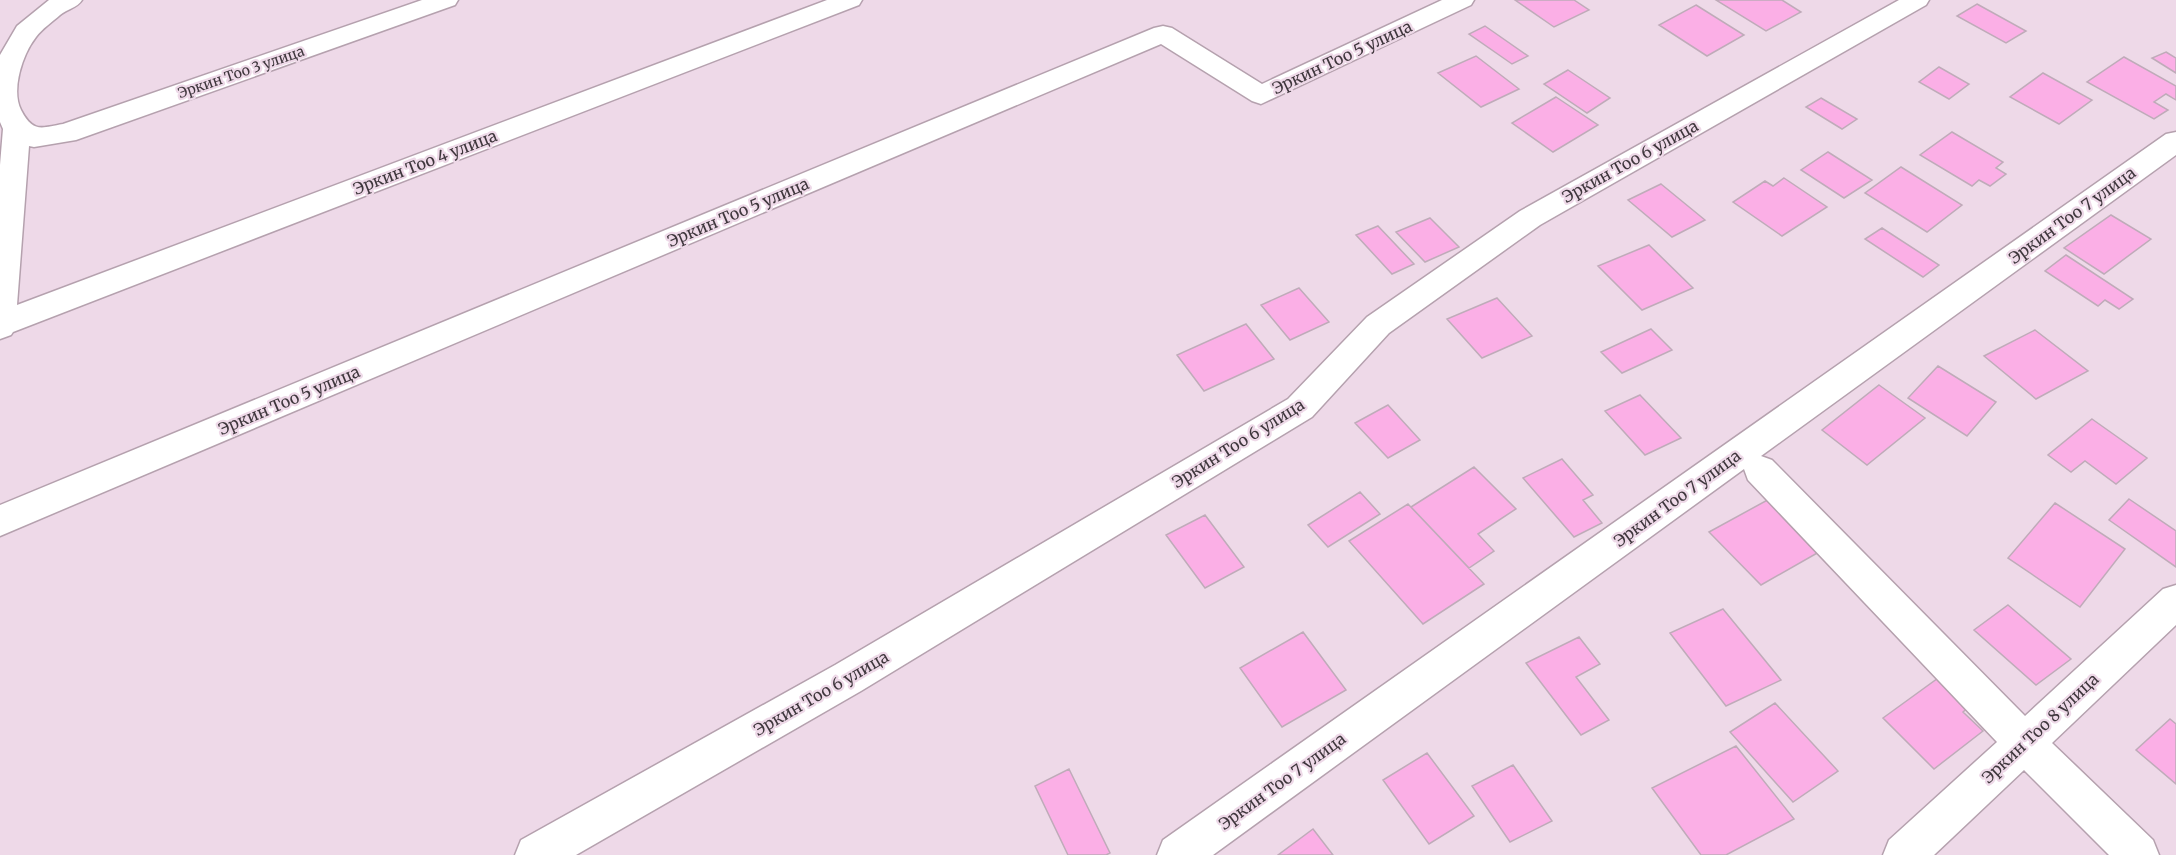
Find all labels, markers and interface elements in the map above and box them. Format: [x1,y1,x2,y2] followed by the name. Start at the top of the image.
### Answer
[1269,16,1415,98] street label: Эркин Тоо 5 улица
[175,42,307,102] street label: Эркин Тоо 3 улица
[1559,115,1702,207] street label: Эркин Тоо 6 улица
[350,125,500,199] street label: Эркин Тоо 4 улица
[2005,162,2140,268] street label: Эркин Тоо 7 улица
[664,173,812,251] street label: Эркин Тоо 5 улица
[215,361,363,439] street label: Эркин Тоо 5 улица
[1168,394,1308,492] street label: Эркин Тоо 6 улица
[1610,445,1745,551] street label: Эркин Тоо 7 улица
[750,646,892,740] street label: Эркин Тоо 6 улица
[1978,669,2103,787] street label: Эркин Тоо 8 улица
[1215,728,1350,834] street label: Эркин Тоо 7 улица

